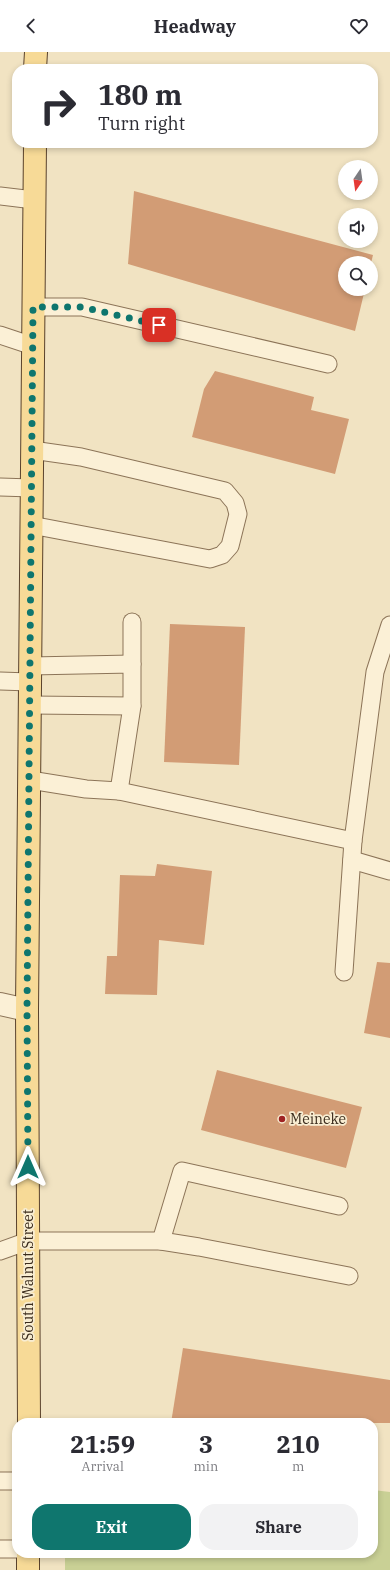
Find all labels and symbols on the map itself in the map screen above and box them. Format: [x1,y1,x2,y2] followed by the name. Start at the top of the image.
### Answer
[338,160,378,200] north arrow
[142,308,176,342] pin
[290,1110,346,1128] place label: Meineke
[277,1114,287,1124] marker: Meineke
[7,1146,49,1188] position arrow
[19,1209,37,1341] street label: South Walnut Street

